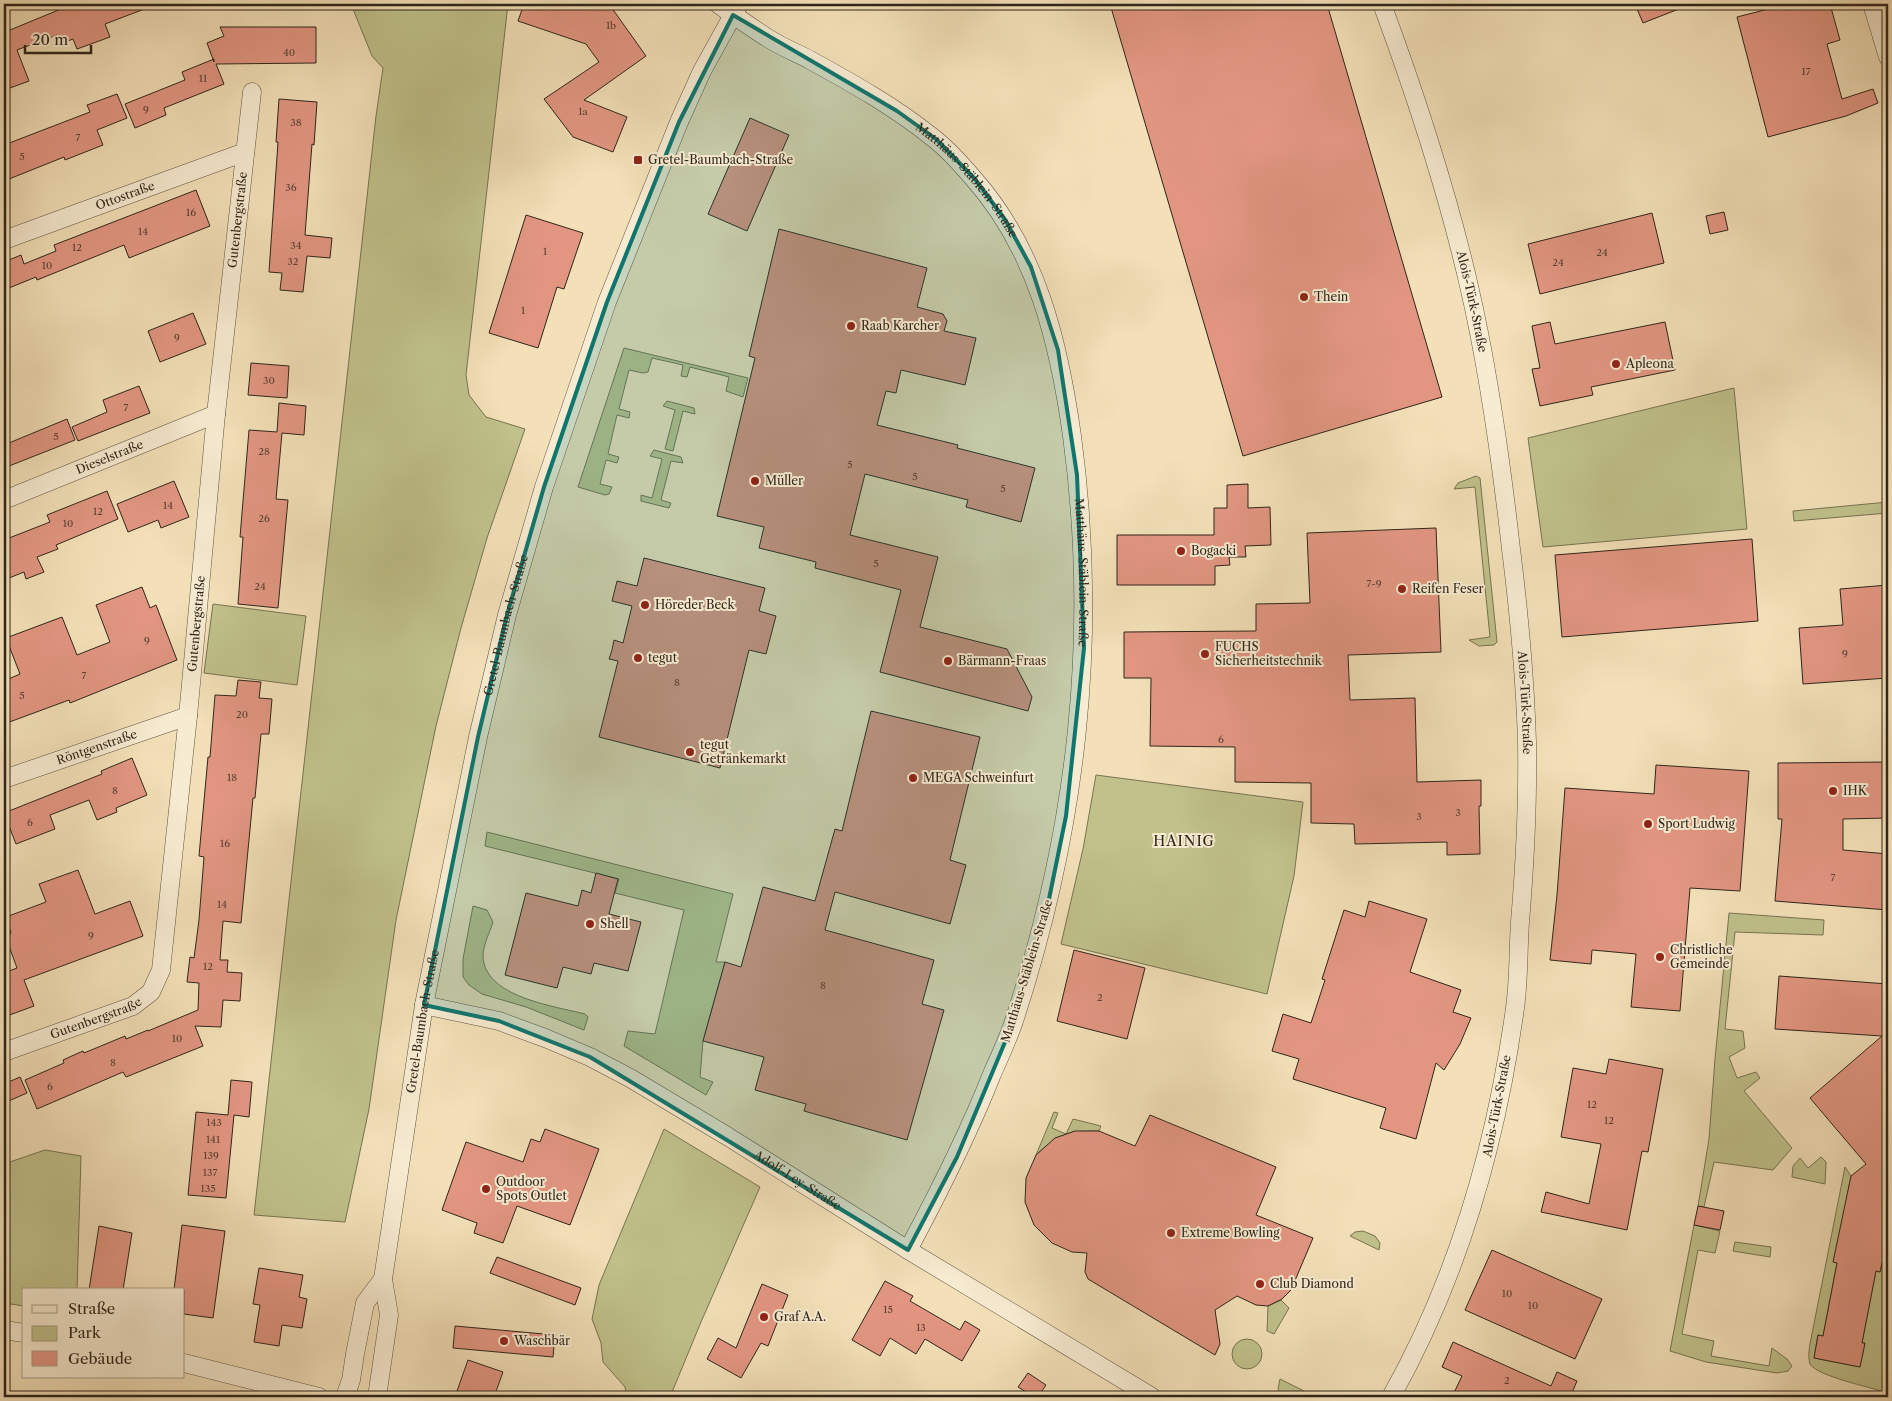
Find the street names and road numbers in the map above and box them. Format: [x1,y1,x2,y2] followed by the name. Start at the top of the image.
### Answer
[913,119,1021,240] street label: Matthäus-Stäblein-Straße
[224,171,250,269] street label: Gutenbergstraße
[93,178,157,213] street label: Ottostraße
[1453,248,1491,354] street label: Alois-Türk-Straße
[74,436,146,477] street label: Dieselstraße
[1072,498,1091,647] street label: Matthäus-Stäblein-Straße
[480,552,531,697] street label: Gretel-Baumbach-Straße
[184,575,208,673] street label: Gutenbergstraße
[1515,649,1535,755] street label: Alois-Türk-Straße
[54,726,139,768] street label: Röntgenstraße
[998,897,1055,1044] street label: Matthäus-Stäblein-Straße
[403,948,442,1094] street label: Gretel-Baumbach-Straße
[48,994,145,1042] street label: Gutenbergstraße
[1479,1053,1514,1159] street label: Alois-Türk-Straße
[750,1146,844,1213] street label: Adolf-Ley-Straße

